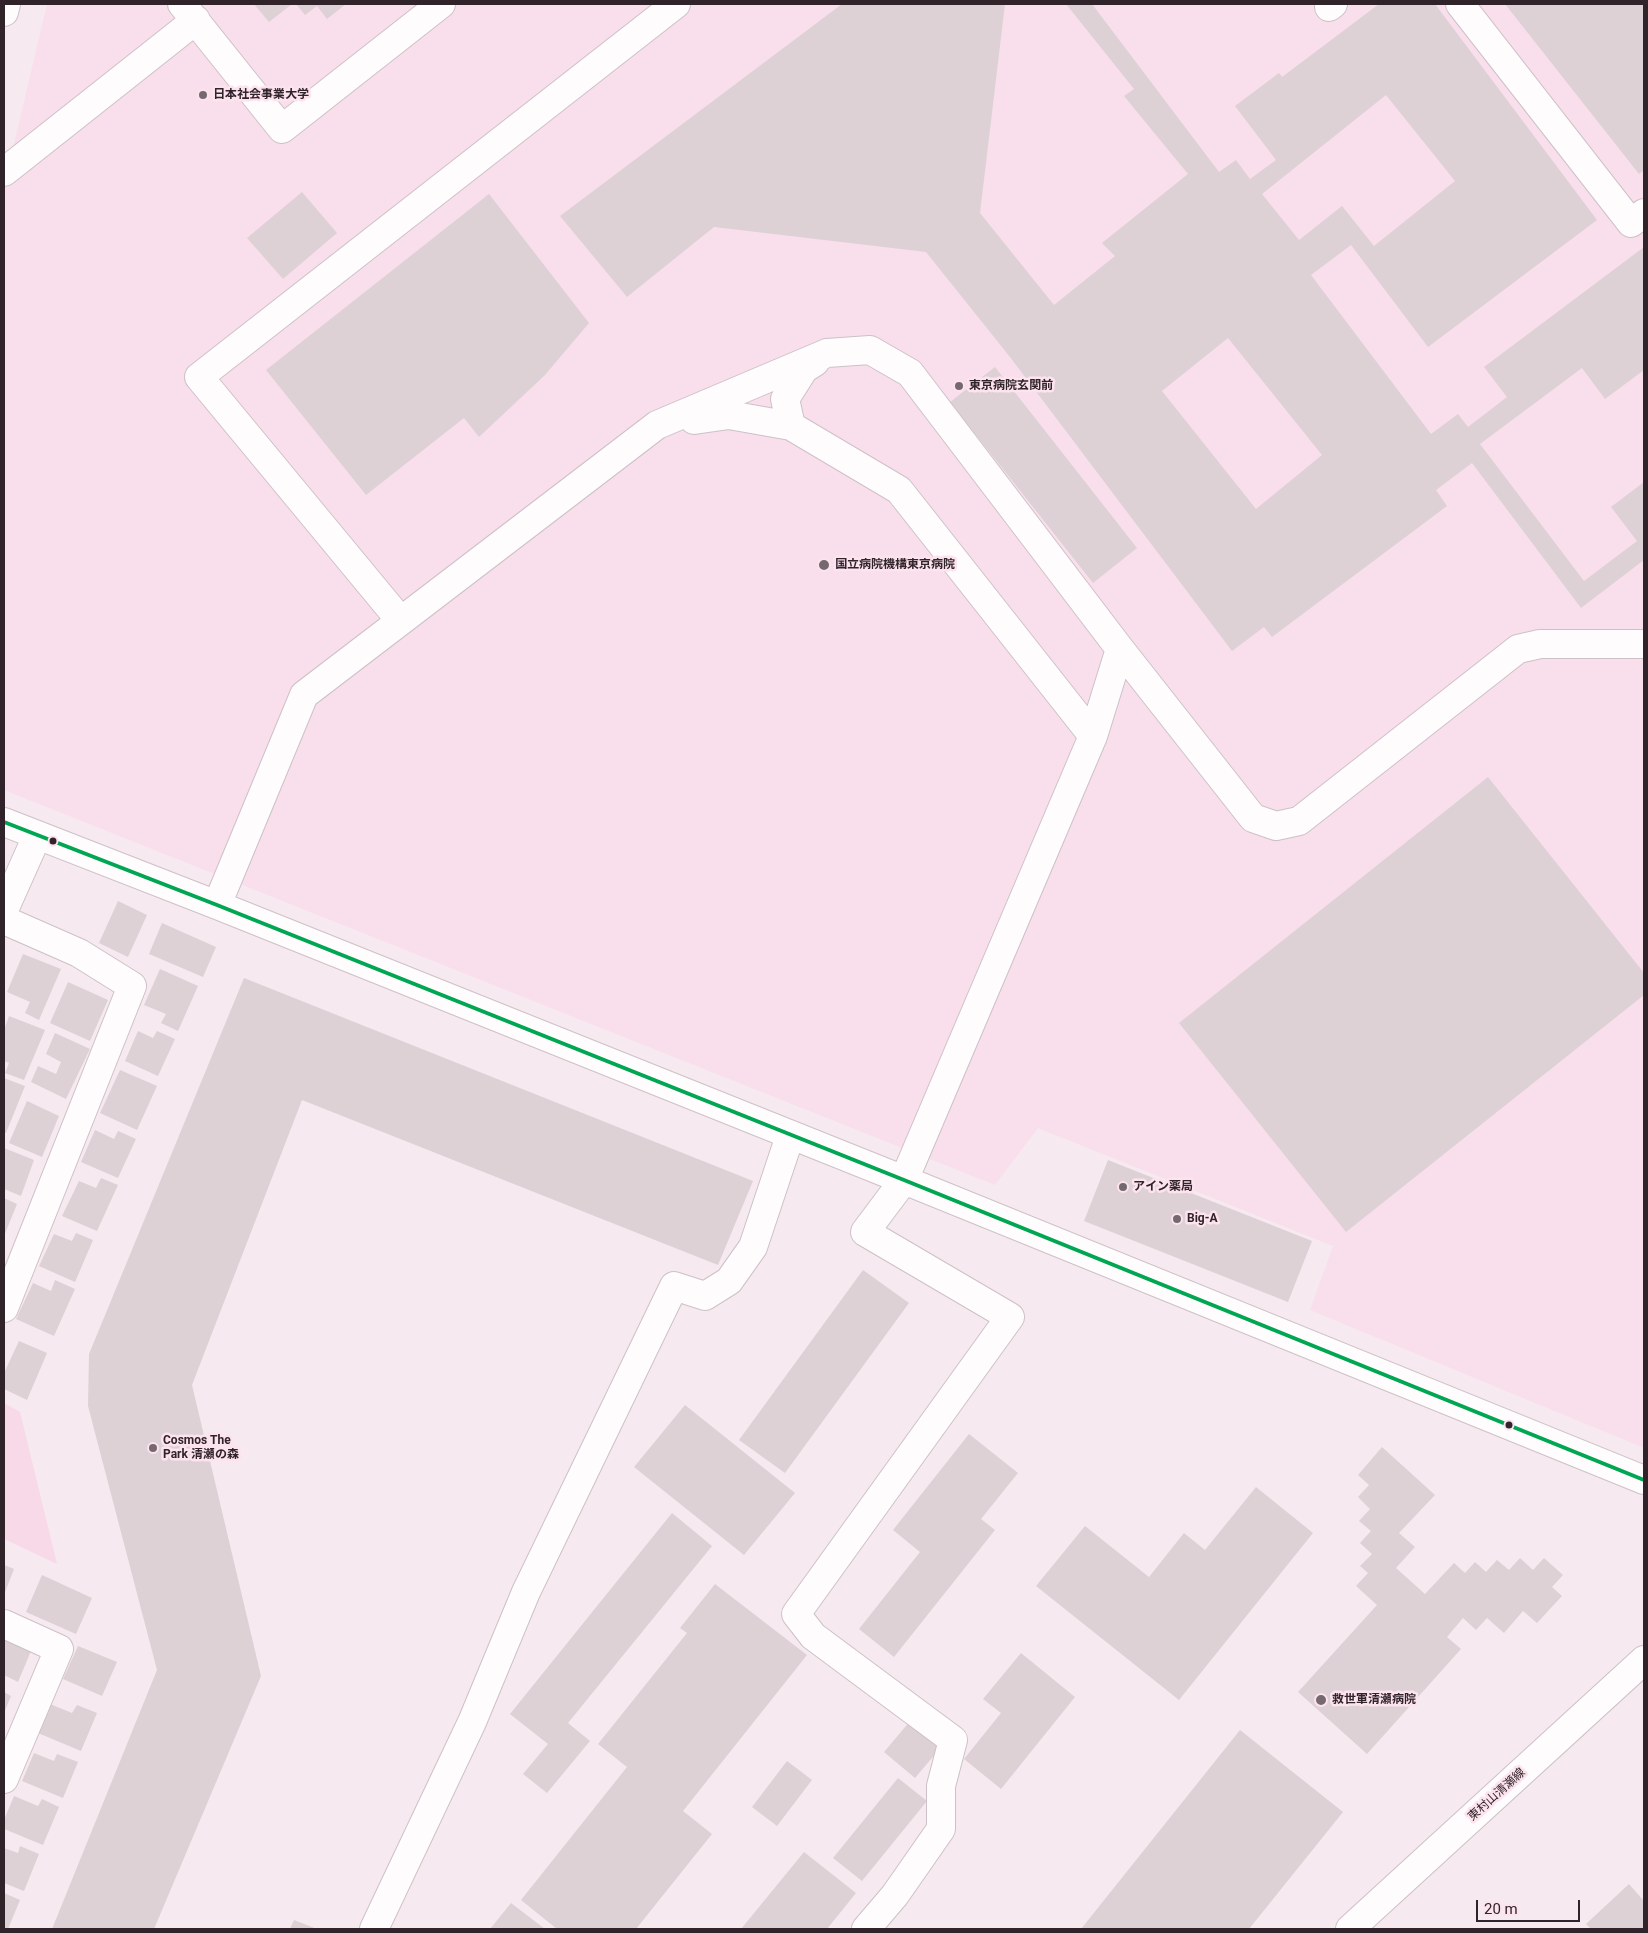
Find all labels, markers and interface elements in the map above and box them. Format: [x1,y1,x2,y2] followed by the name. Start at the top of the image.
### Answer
[213,88,309,102] place label: 日本社会事業大学
[197,89,209,101] marker: 日本社会事業大学
[969,379,1053,393] place label: 東京病院玄関前
[953,380,965,392] marker: 東京病院玄関前
[817,558,831,572] marker: 国立病院機構東京病院
[835,558,955,572] place label: 国立病院機構東京病院
[48,836,58,846] unlabelled marker
[1133,1180,1193,1194] place label: アイン薬局
[1117,1181,1129,1193] marker: アイン薬局
[1187,1212,1217,1226] place label: Big-A
[1171,1213,1183,1225] marker: Big-A
[1504,1420,1514,1430] unlabelled marker
[163,1434,239,1462] place label: Cosmos The Park 清瀬の森
[147,1442,159,1454] marker: Cosmos The Park 清瀬の森
[1314,1693,1328,1707] marker: 救世軍清瀬病院
[1332,1693,1416,1707] place label: 救世軍清瀬病院
[1465,1766,1529,1824] street label: 東村山清瀬線
[1478,1890,1582,1922] scale bar
[1484,1900,1518,1918] text: 20 m

